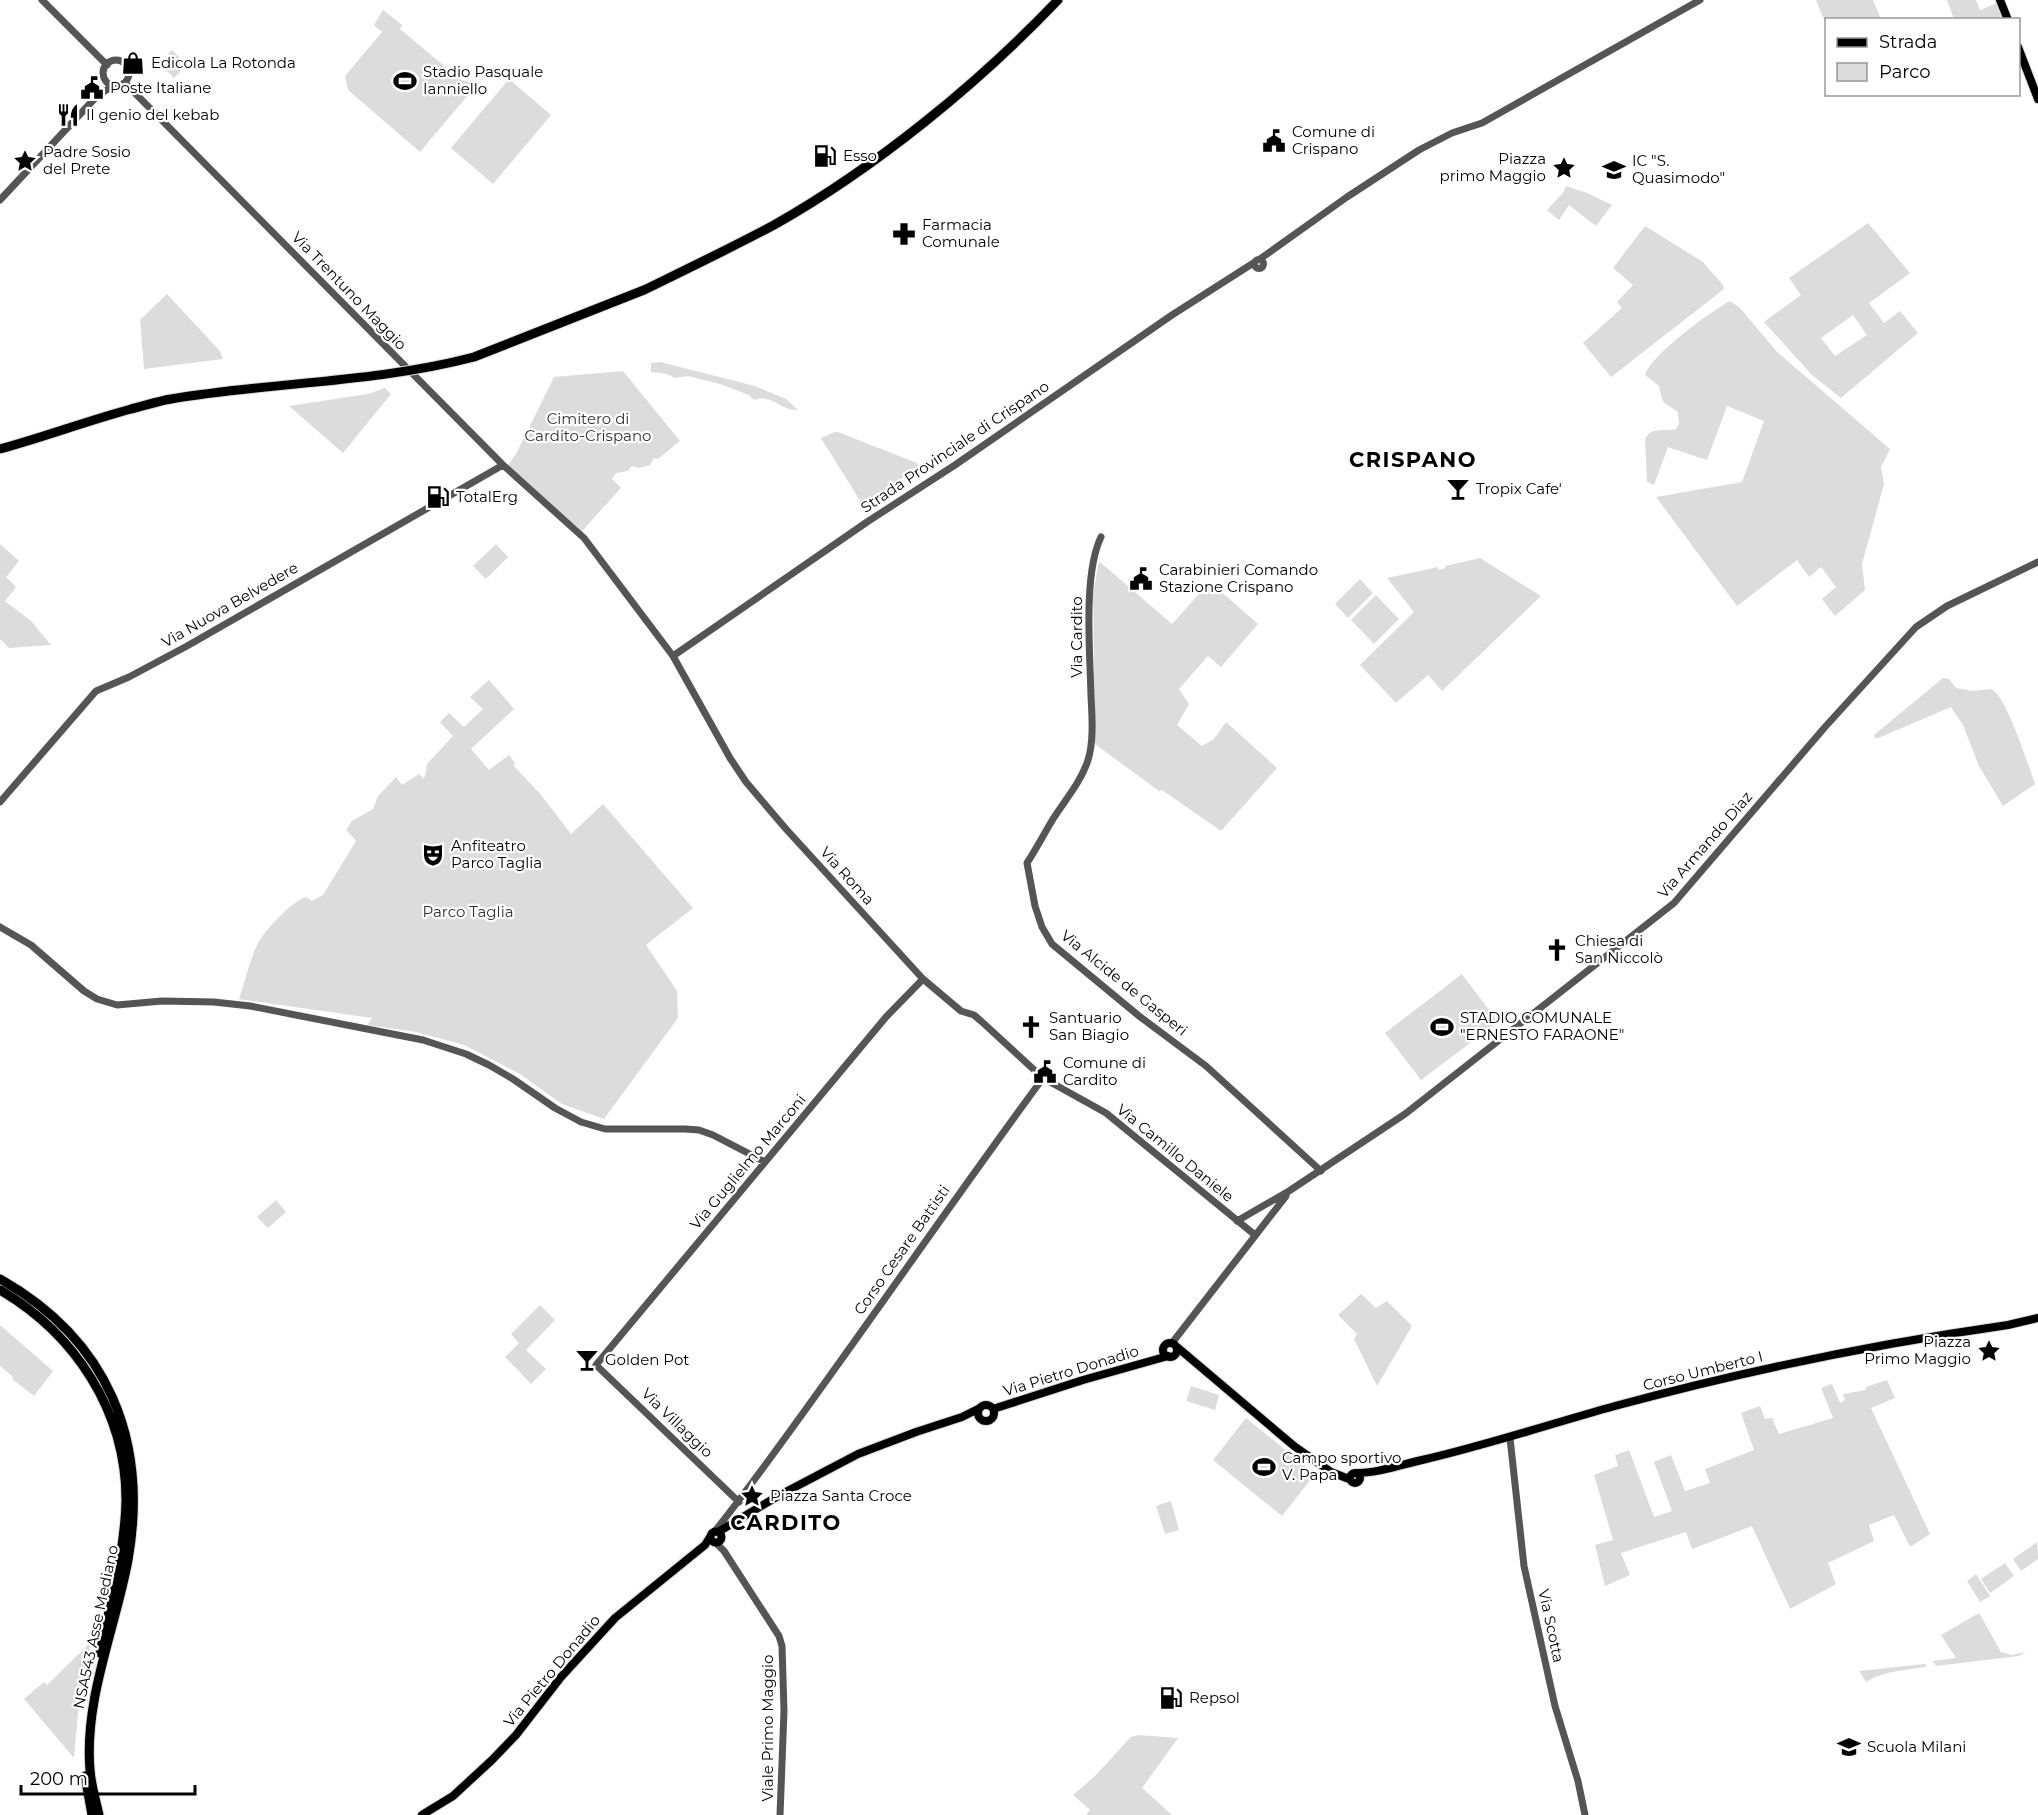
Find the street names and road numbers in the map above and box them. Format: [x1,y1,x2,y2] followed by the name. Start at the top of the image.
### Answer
[288,227,411,354] street label: Via Trentuno Maggio
[857,376,1052,517] street label: Strada Provinciale di Crispano
[158,558,301,651] street label: Via Nuova Belvedere
[1067,596,1086,678] street label: Via Cardito
[1653,787,1756,902] street label: Via Armando Diaz
[816,843,879,909] street label: Via Roma
[1057,926,1191,1040] street label: Via Alcide de Gasperi
[686,1090,810,1233] street label: Via Guglielmo Marconi
[1113,1099,1238,1206] street label: Via Camillo Daniele
[850,1181,954,1318] street label: Corso Cesare Battisti
[1001,1341,1141,1400] street label: Via Pietro Donadio
[1641,1346,1765,1395] street label: Corso Umberto I
[638,1384,717,1461] street label: Via Villaggio
[69,1543,122,1711] street label: NSA543 Asse Mediano
[1534,1587,1569,1664] street label: Via Scotta
[499,1611,604,1731] street label: Via Pietro Donadio
[758,1655,777,1801] street label: Viale Primo Maggio

